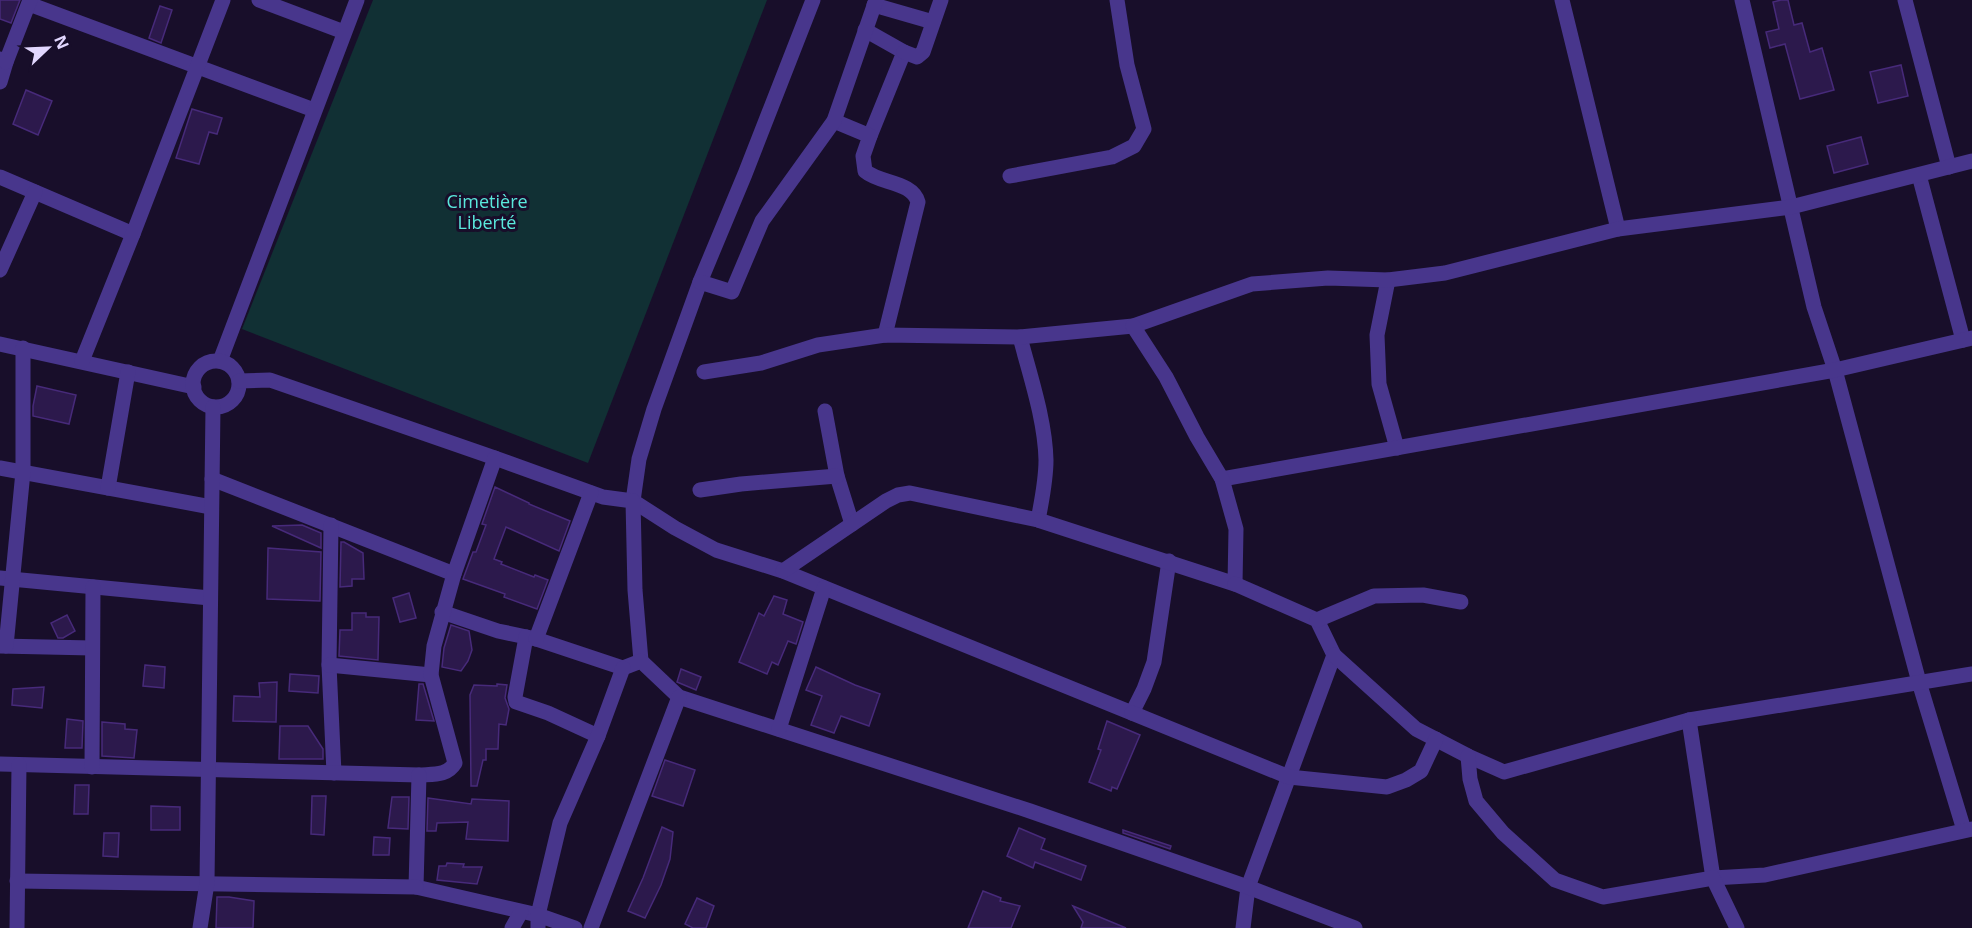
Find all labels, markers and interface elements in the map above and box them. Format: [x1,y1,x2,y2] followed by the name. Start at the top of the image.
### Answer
[18,18,78,78] north arrow
[49,32,74,52] text: N
[446,189,528,234] park label: Cimetière Liberté

